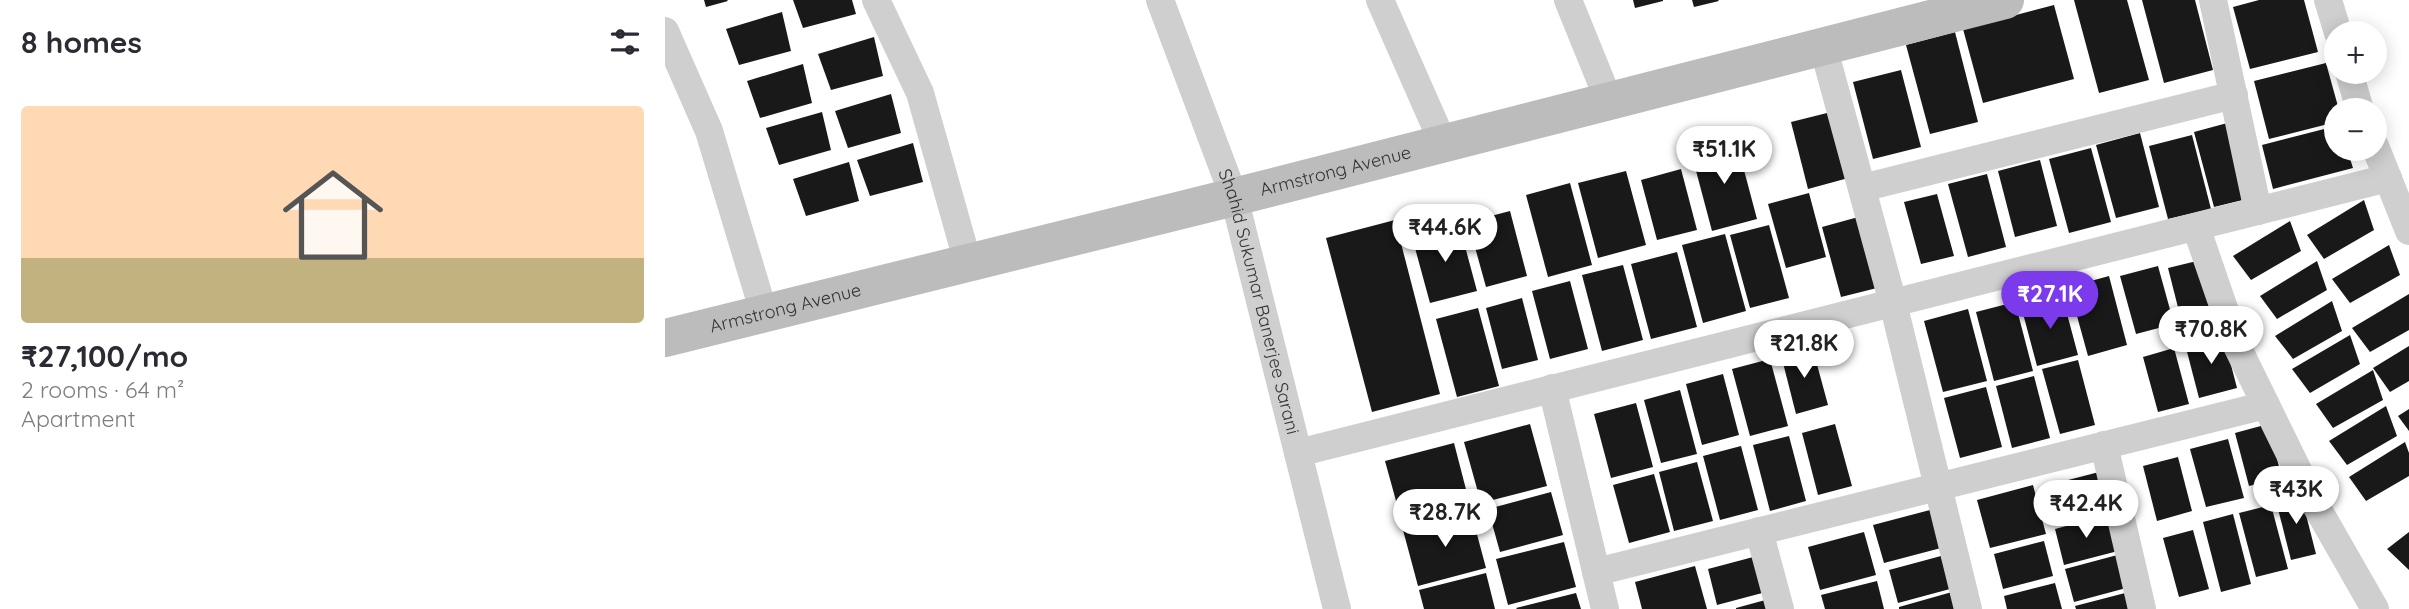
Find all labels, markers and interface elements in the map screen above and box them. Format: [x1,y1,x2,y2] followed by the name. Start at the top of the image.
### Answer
[2324,21,2387,161] map controls
[2324,21,2387,84] button: +
[21,23,142,61] text: 8 homes
[606,23,644,61] icon: filters
[2324,98,2387,161] button: −
[1667,127,1781,186] pin: ₹51.1K
[1692,134,1756,163] text: ₹51.1K
[1257,140,1413,201] street label: Armstrong Avenue
[270,152,396,278] icon: home
[1213,165,1305,437] street label: Shahid Sukumar Banerjee Sarani
[1388,204,1502,264] pin: ₹44.6K
[1408,212,1482,241] text: ₹44.6K
[1993,272,2107,331] pin: ₹27.1K
[707,278,863,338] street label: Armstrong Avenue
[2017,279,2083,308] text: ₹27.1K
[2154,306,2268,366] pin: ₹70.8K
[2175,314,2247,343] text: ₹70.8K
[1747,320,1861,380] pin: ₹21.8K
[1770,328,1838,357] text: ₹21.8K
[21,337,188,375] text: ₹27,100/mo
[21,375,184,404] text: 2 rooms · 64 m²
[21,404,135,433] text: Apartment
[2255,466,2337,526] pin: ₹43K
[2269,474,2323,503] text: ₹43K
[2029,480,2143,540] pin: ₹42.4K
[2050,488,2122,517] text: ₹42.4K
[1388,490,1502,549] pin: ₹28.7K
[1409,497,1481,526] text: ₹28.7K

